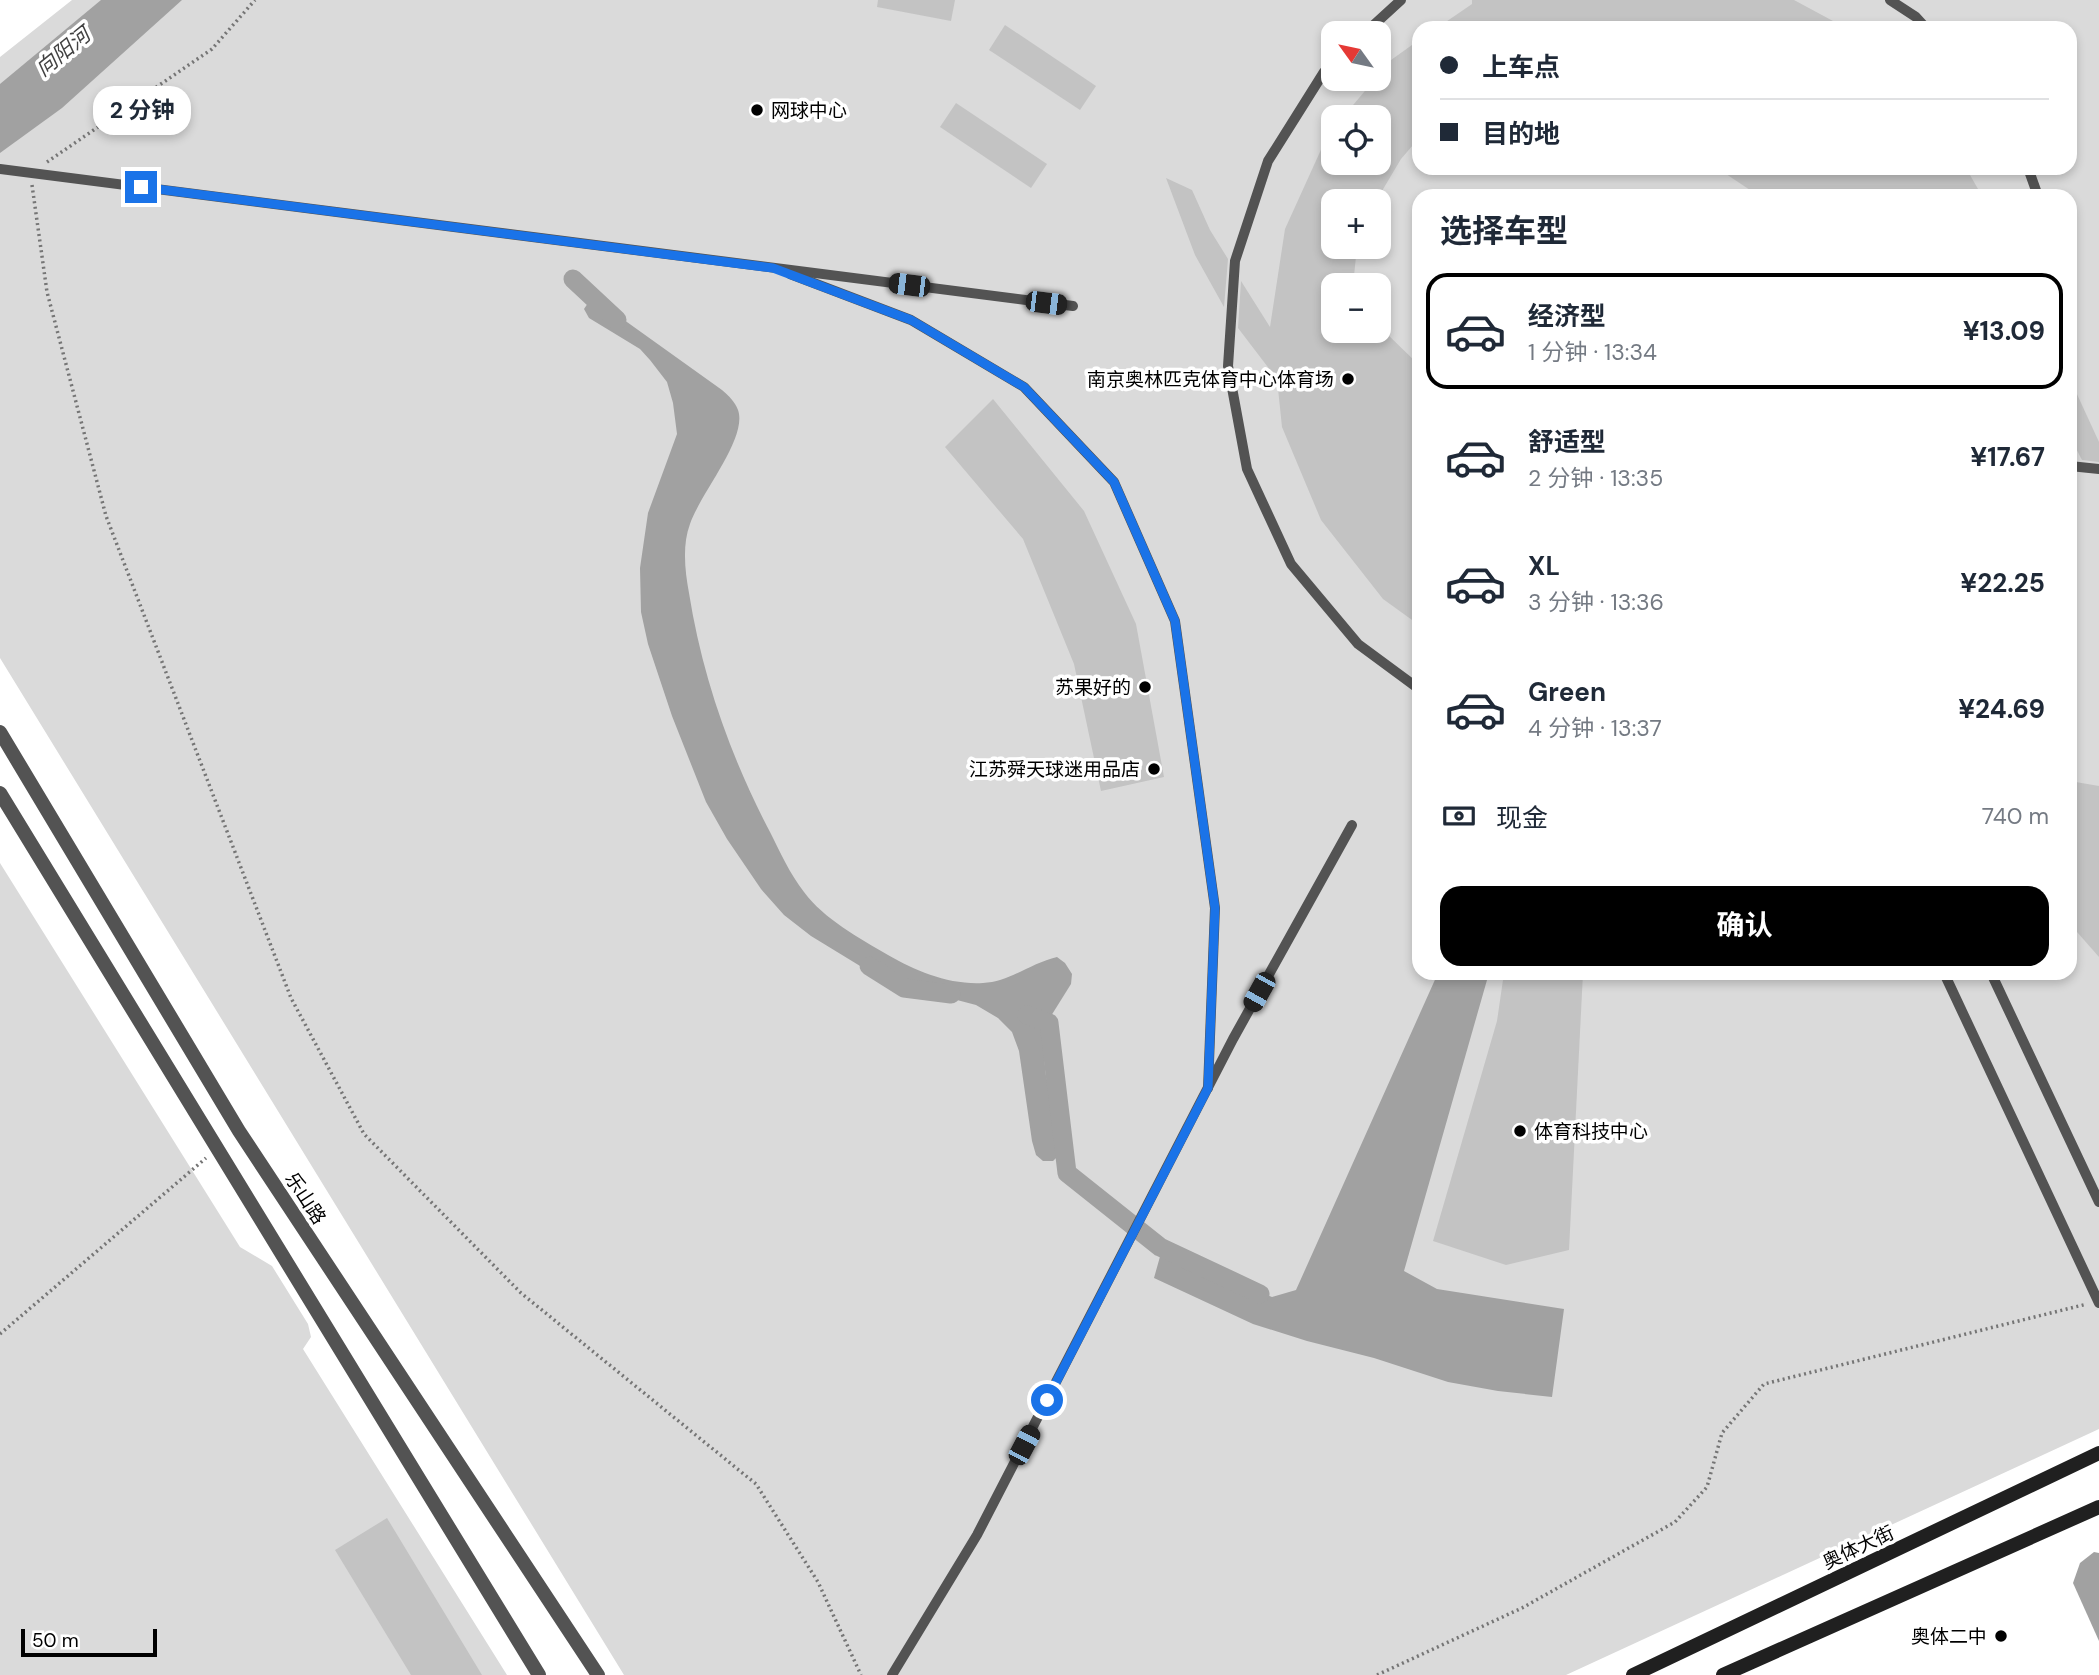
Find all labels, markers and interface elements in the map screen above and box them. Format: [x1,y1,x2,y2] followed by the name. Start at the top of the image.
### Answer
[30,19,99,83] water label: 向阳河
[1321,21,1391,91] north arrow
[1321,21,1391,343] map controls
[1482,50,1560,84] text: 上车点
[92,86,190,134] callout: 2 分钟
[110,95,174,125] text: 2 分钟
[771,98,847,123] place label: 网球中心
[749,102,765,118] marker: 网球中心
[1321,105,1391,175] button: locate
[1482,117,1560,151] text: 目的地
[125,171,157,203] route end
[1321,189,1391,259] button: +
[1440,210,1568,252] text: 选择车型
[887,272,932,298] car
[1321,273,1391,343] button: −
[1024,290,1069,316] car
[1528,299,1606,333] text: 经济型
[1444,300,1507,363] icon: car
[1963,314,2045,348] text: ¥13.09
[1528,337,1657,367] text: 1 分钟 · 13:34
[1087,367,1334,392] place label: 南京奥林匹克体育中心体育场
[1340,371,1356,387] marker: 南京奥林匹克体育中心体育场
[1528,425,1606,459] text: 舒适型
[1444,426,1507,489] icon: car
[1970,440,2045,474] text: ¥17.67
[1528,463,1663,493] text: 2 分钟 · 13:35
[1528,549,1560,583] text: XL
[1444,552,1507,615] icon: car
[1960,566,2045,600] text: ¥22.25
[1528,587,1664,617] text: 3 分钟 · 13:36
[1055,675,1131,700] place label: 苏果好的
[1528,675,1606,709] text: Green
[1444,678,1507,741] icon: car
[1137,679,1153,695] marker: 苏果好的
[1958,692,2045,726] text: ¥24.69
[1528,713,1662,743] text: 4 分钟 · 13:37
[969,757,1140,782] place label: 江苏舜天球迷用品店
[1146,761,1162,777] marker: 江苏舜天球迷用品店
[1440,797,1478,835] icon: cash
[1496,801,1548,835] text: 现金
[1982,801,2049,831] text: 740 m
[1440,886,2049,966] button: 确认
[1240,969,1279,1015] car
[1534,1119,1648,1144] place label: 体育科技中心
[1512,1123,1528,1139] marker: 体育科技中心
[280,1168,332,1229] street label: 乐山路
[1031,1384,1063,1416] route start
[1005,1422,1044,1468] car
[1818,1520,1898,1575] street label: 奥体大街
[1911,1624,1987,1649] place label: 奥体二中
[21,1626,158,1658] scale bar
[32,1628,79,1653] text: 50 m
[1993,1628,2009,1644] marker: 奥体二中

